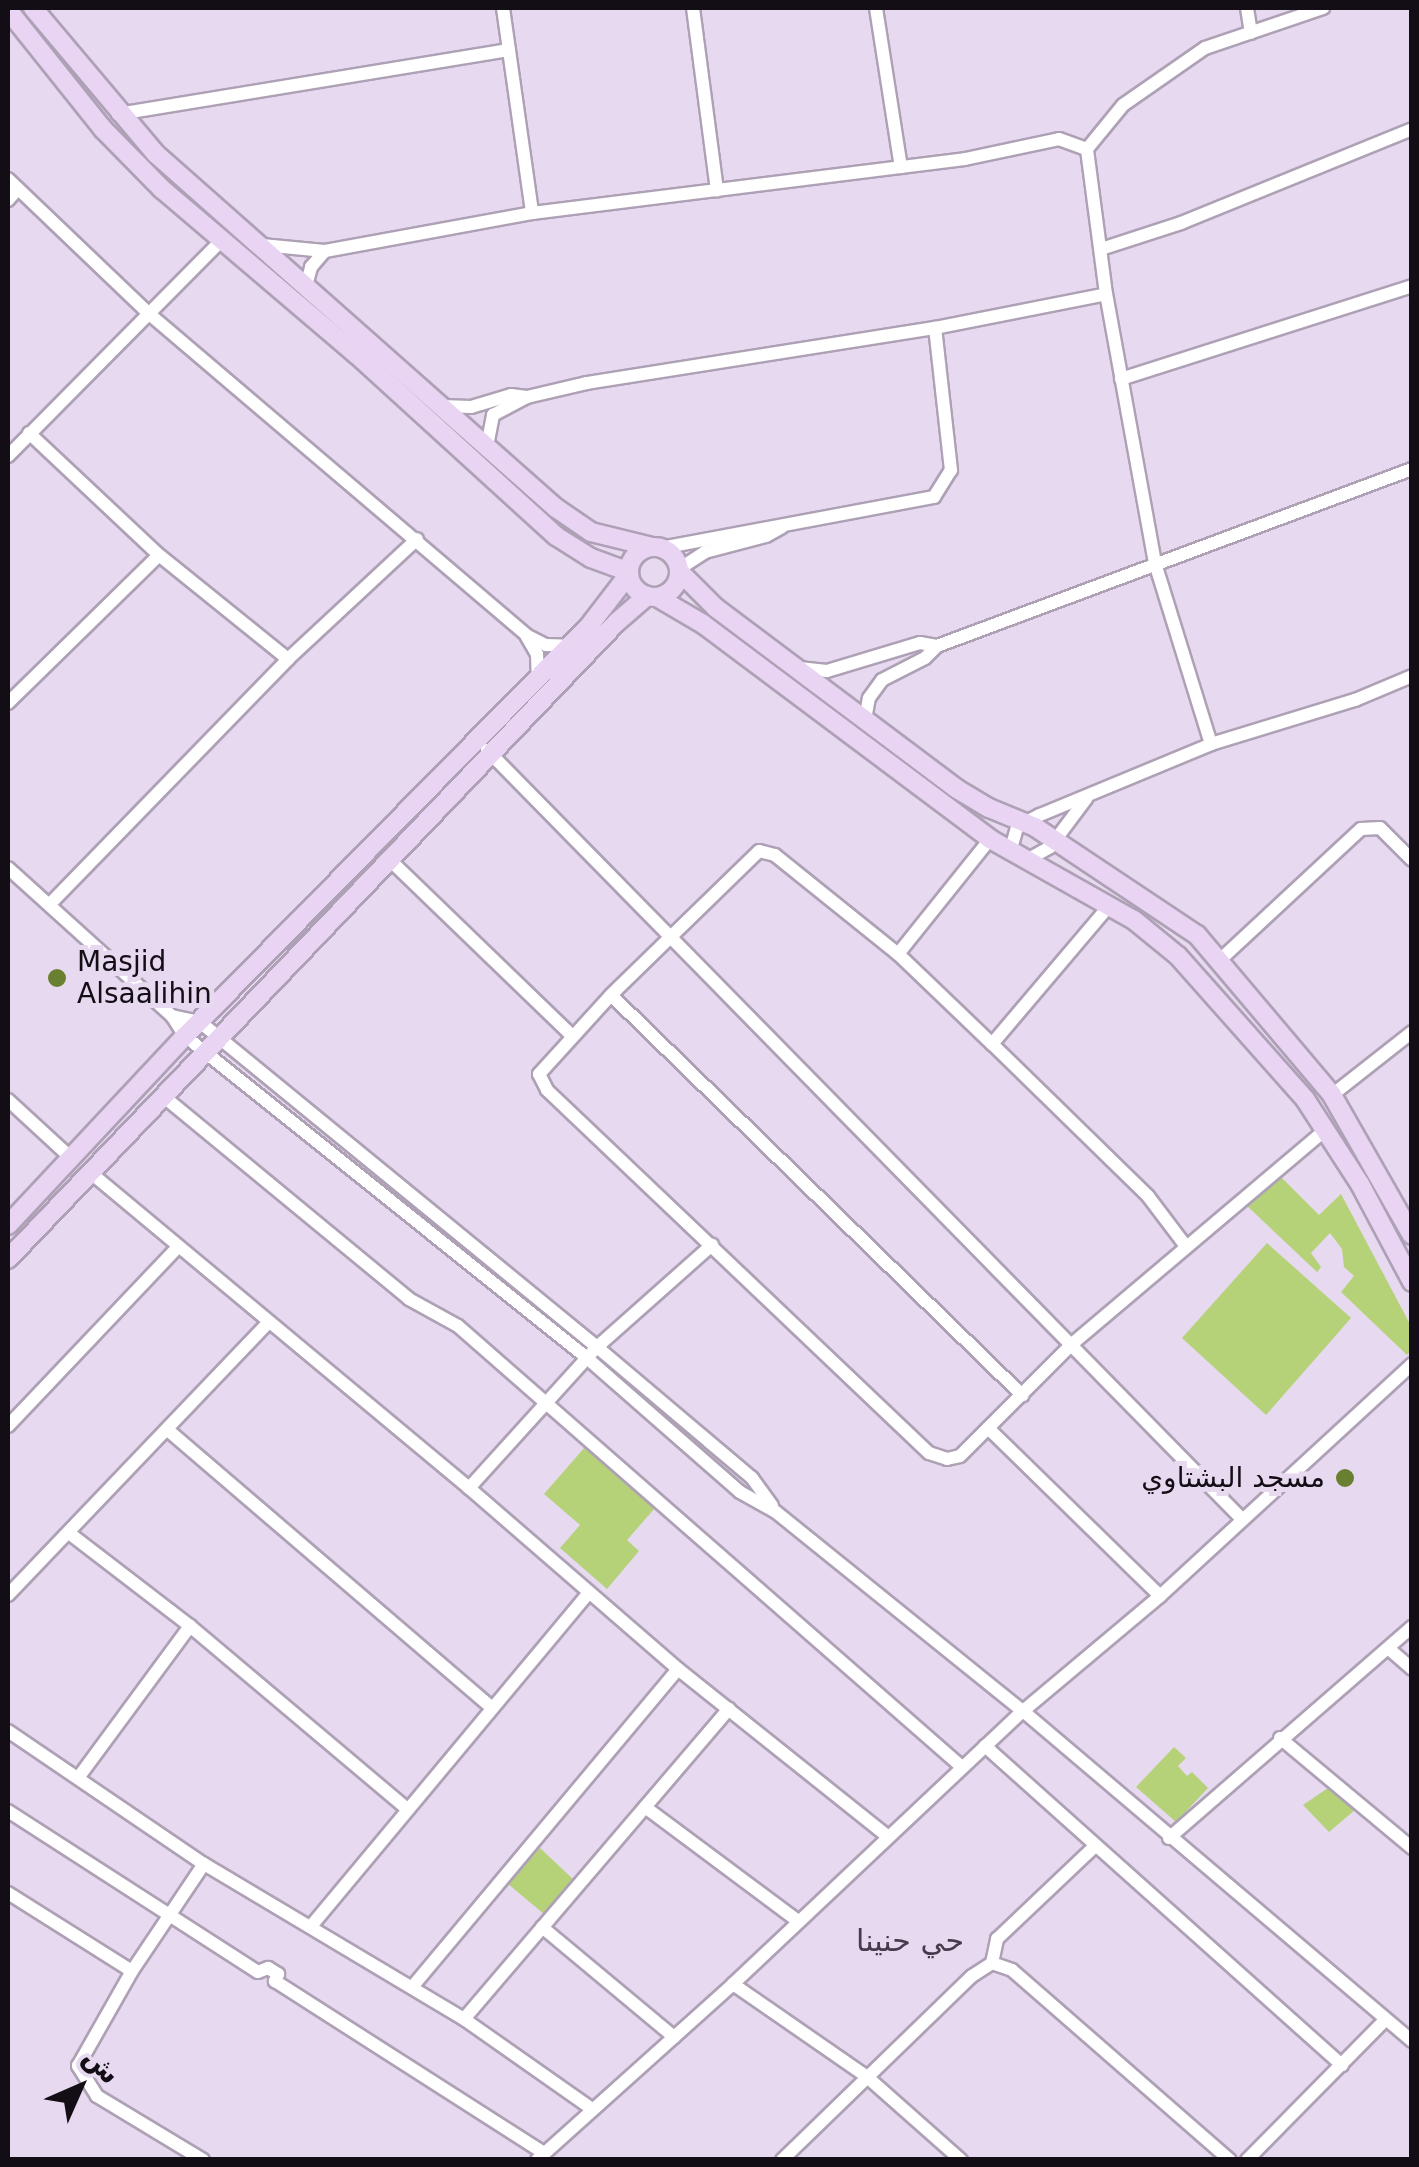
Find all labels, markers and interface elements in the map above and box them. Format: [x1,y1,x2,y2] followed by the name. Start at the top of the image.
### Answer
[77,945,212,1011] place label: Masjid Alsaalihin
[46,967,68,989] marker: Masjid Alsaalihin
[1141,1461,1325,1495] place label: مسجد البشتاوي
[1334,1467,1356,1489] marker: مسجد البشتاوي
[856,1923,964,1959] district label: حي حنينا
[30,2037,130,2137] north arrow
[76,2040,127,2091] text: ش

